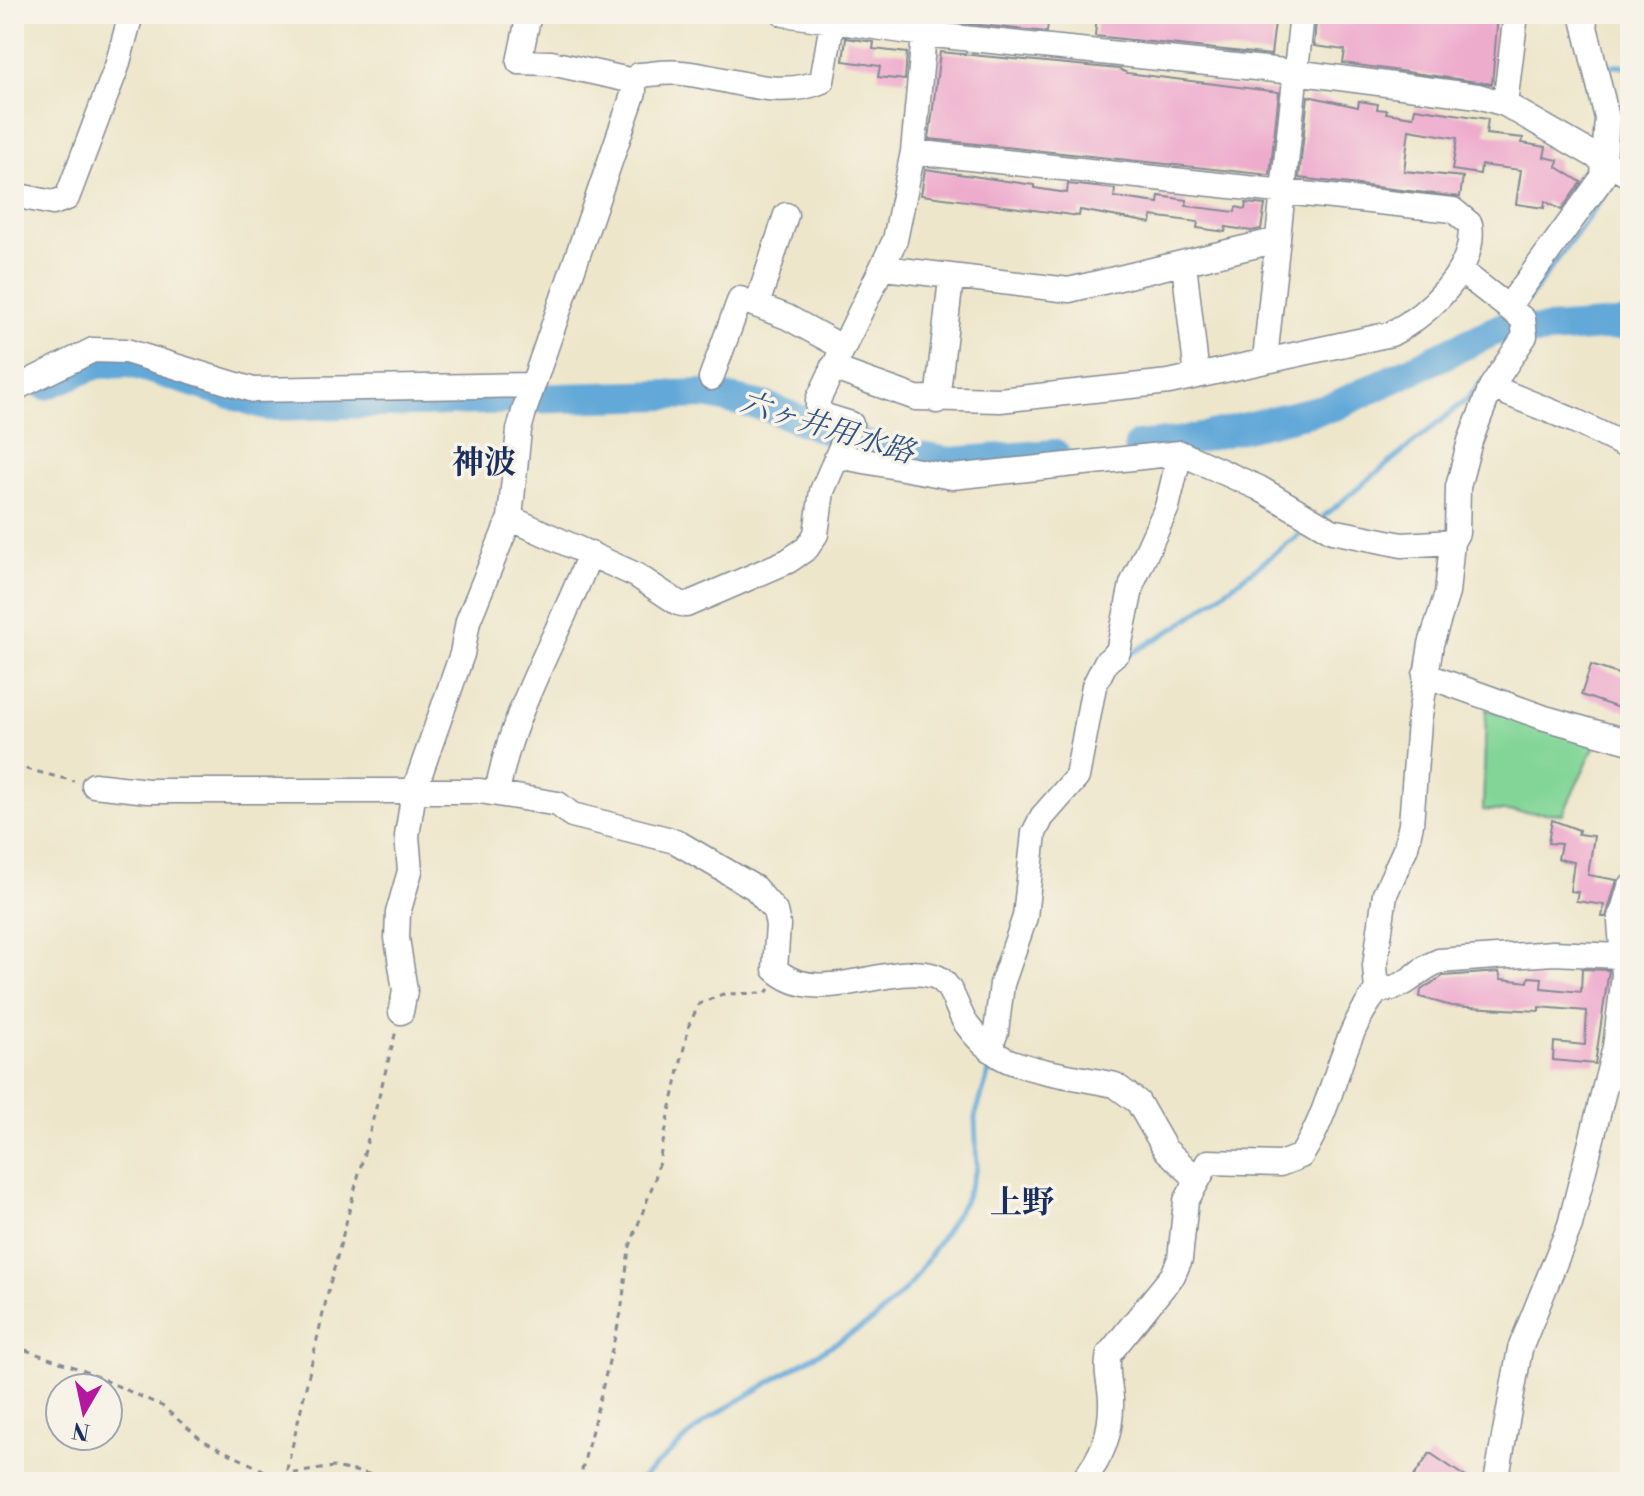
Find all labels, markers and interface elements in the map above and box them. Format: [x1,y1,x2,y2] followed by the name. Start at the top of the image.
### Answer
[735,384,921,473] water label: 六ヶ井用水路
[452,443,516,483] district label: 神波
[990,1183,1054,1223] district label: 上野
[44,1372,124,1452] north arrow
[70,1415,92,1445] text: N

